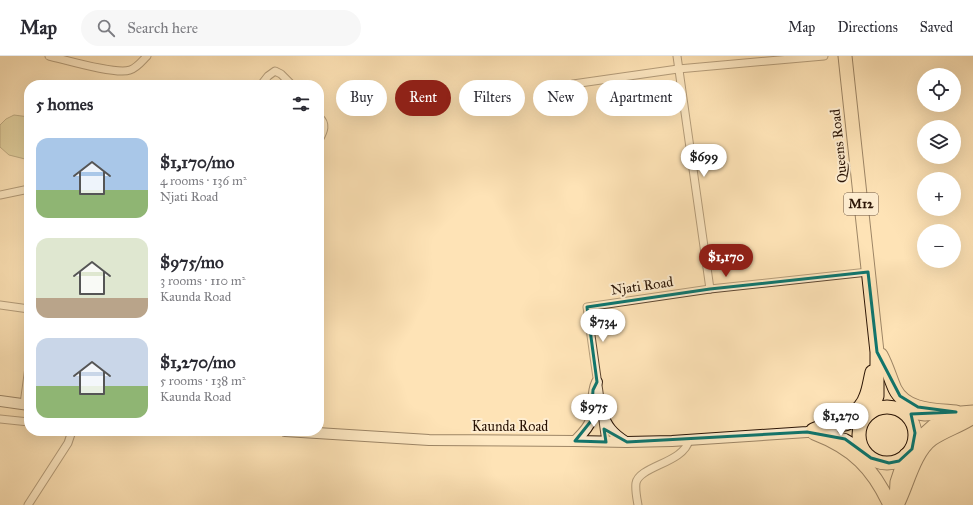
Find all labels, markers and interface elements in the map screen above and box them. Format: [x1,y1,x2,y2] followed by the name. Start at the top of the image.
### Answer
[81,10,361,46] search box
[20,16,57,39] text: Map
[95,17,117,39] icon: search
[127,19,198,37] text: Search here
[788,19,815,36] text: Map
[837,19,898,36] text: Directions
[920,19,953,36] text: Saved
[917,68,961,268] map controls
[917,68,961,112] button: locate
[336,80,387,116] chip: Buy
[395,80,451,116] chip: Rent
[459,80,525,116] chip: Filters
[533,80,588,116] chip: New
[596,80,686,116] chip: Apartment
[290,93,312,115] icon: filters
[36,94,93,115] text: 5 homes
[827,108,851,184] street label: Queens Road
[917,120,961,164] button: layers
[680,144,728,178] pin: $699
[690,149,718,165] text: $699
[160,152,234,173] text: $1,170/mo
[68,154,116,202] icon: home
[917,172,961,216] button: +
[160,173,247,189] text: 4 rooms · 136 m²
[160,189,218,205] text: Njati Road
[844,193,878,215] road number: M12
[917,224,961,268] button: −
[693,244,759,278] pin: $1,170
[708,249,744,265] text: $1,170
[160,252,224,273] text: $975/mo
[68,254,116,302] icon: home
[160,273,245,289] text: 3 rooms · 110 m²
[610,273,674,299] street label: Njati Road
[160,289,231,305] text: Kaunda Road
[579,309,627,343] pin: $734
[589,314,617,330] text: $734
[160,352,236,373] text: $1,270/mo
[68,354,116,402] icon: home
[160,373,246,389] text: 5 rooms · 138 m²
[160,389,231,405] text: Kaunda Road
[570,394,618,428] pin: $975
[580,399,608,415] text: $975
[808,403,874,437] pin: $1,270
[823,408,859,424] text: $1,270
[472,418,548,435] street label: Kaunda Road

